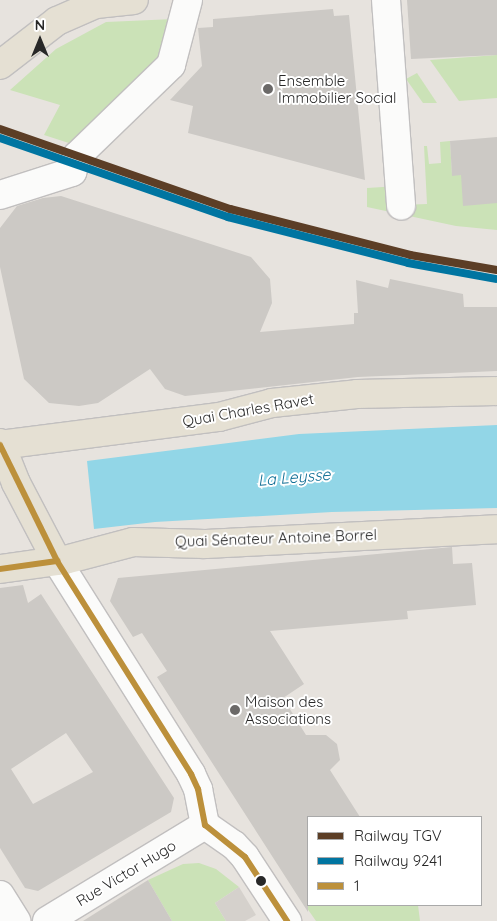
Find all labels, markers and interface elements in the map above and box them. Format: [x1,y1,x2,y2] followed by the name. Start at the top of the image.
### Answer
[15,15,65,65] north arrow
[35,16,45,34] text: N
[278,71,396,106] place label: Ensemble Immobilier Social
[262,83,274,95] marker: Ensemble Immobilier Social
[181,390,315,430] street label: Quai Charles Ravet
[257,464,331,490] water label: La Leysse
[175,525,377,551] street label: Quai Sénateur Antoine Borrel
[245,692,331,727] place label: Maison des Associations
[229,704,241,716] marker: Maison des Associations
[307,816,482,906] legend
[354,826,442,845] text: Railway TGV
[73,836,179,910] street label: Rue Victor Hugo
[354,851,442,870] text: Railway 9241
[256,876,266,886] unlabelled marker
[354,876,360,895] text: 1

